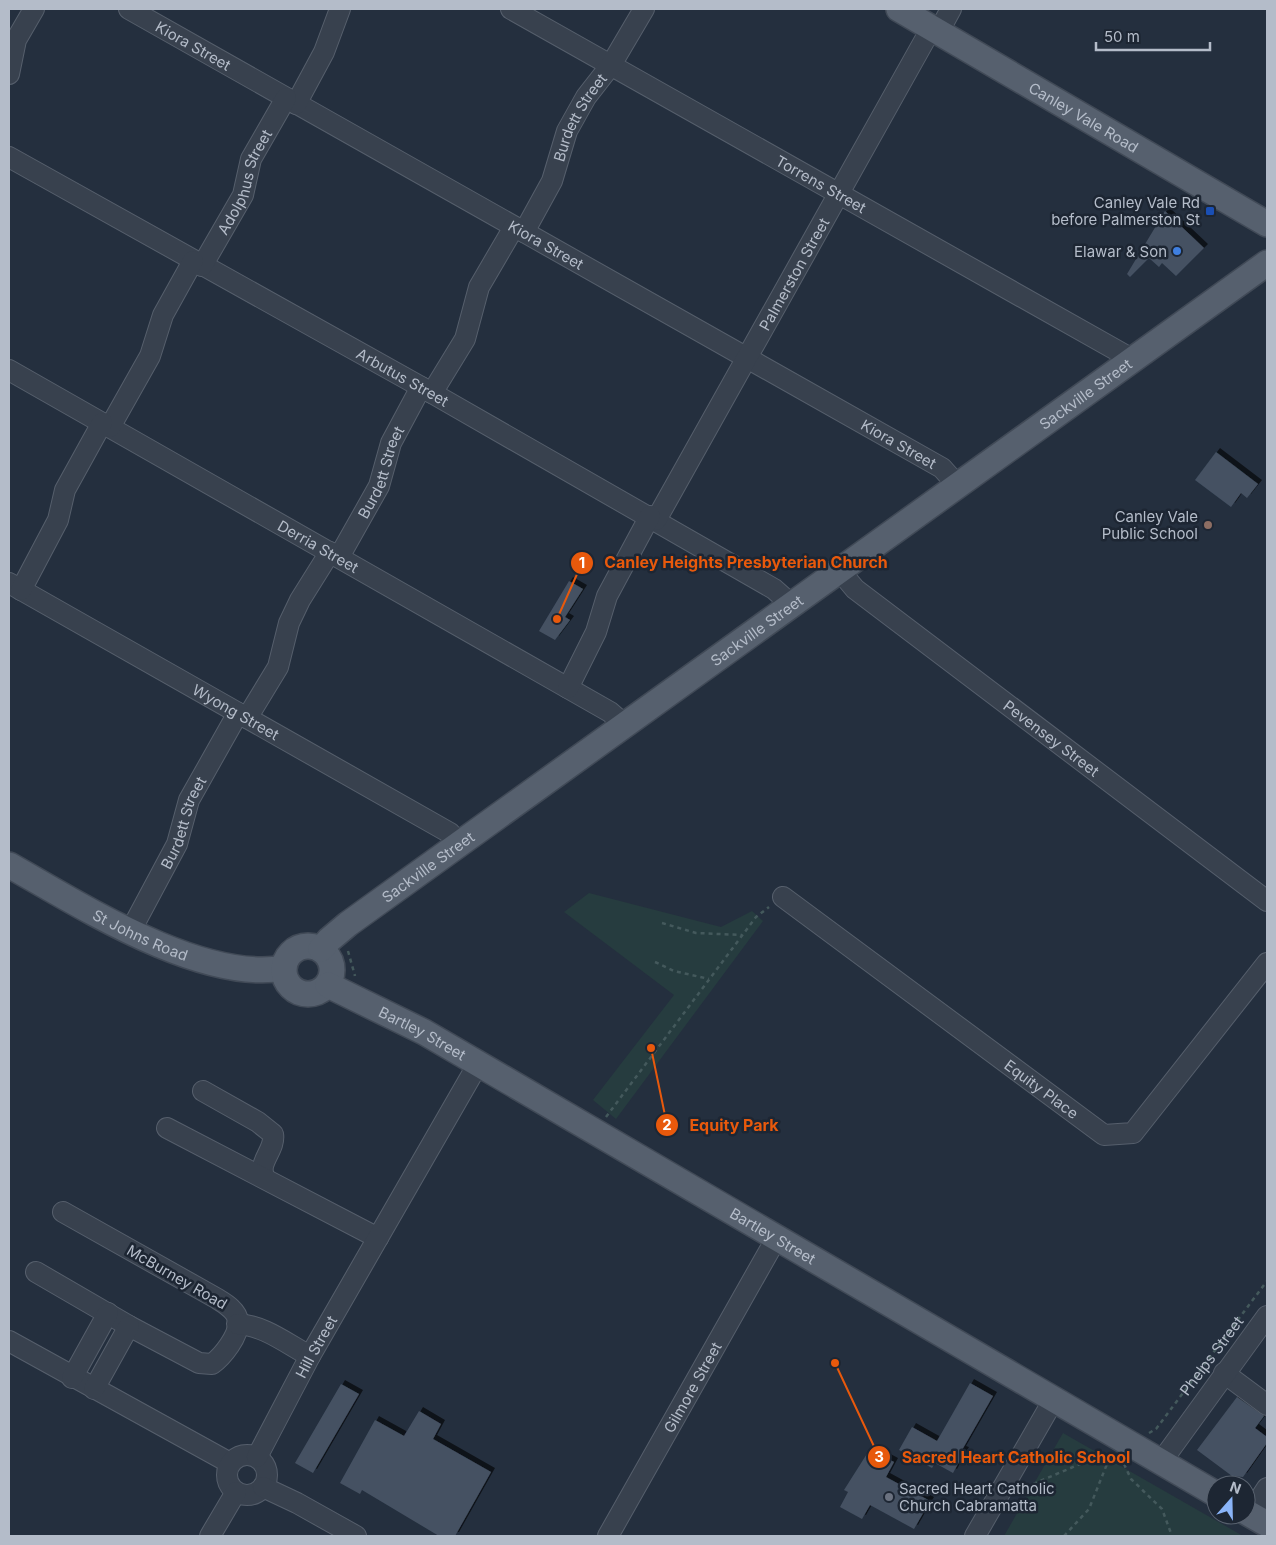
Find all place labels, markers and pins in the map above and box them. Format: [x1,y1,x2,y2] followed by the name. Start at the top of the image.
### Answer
[1051,193,1200,229] place label: Canley Vale Rd before Palmerston St
[1204,205,1216,217] marker: Canley Vale Rd before Palmerston St
[1074,242,1167,261] place label: Elawar & Son
[1171,245,1183,257] marker: Elawar & Son
[1102,507,1198,543] place label: Canley Vale Public School
[1202,519,1214,531] marker: Canley Vale Public School
[569,547,898,578] callout: Canley Heights Presbyterian Church
[655,1109,789,1140] callout: Equity Park
[866,1442,1140,1473] callout: Sacred Heart Catholic School
[899,1479,1055,1515] place label: Sacred Heart Catholic Church Cabramatta
[883,1491,895,1503] marker: Sacred Heart Catholic Church Cabramatta

